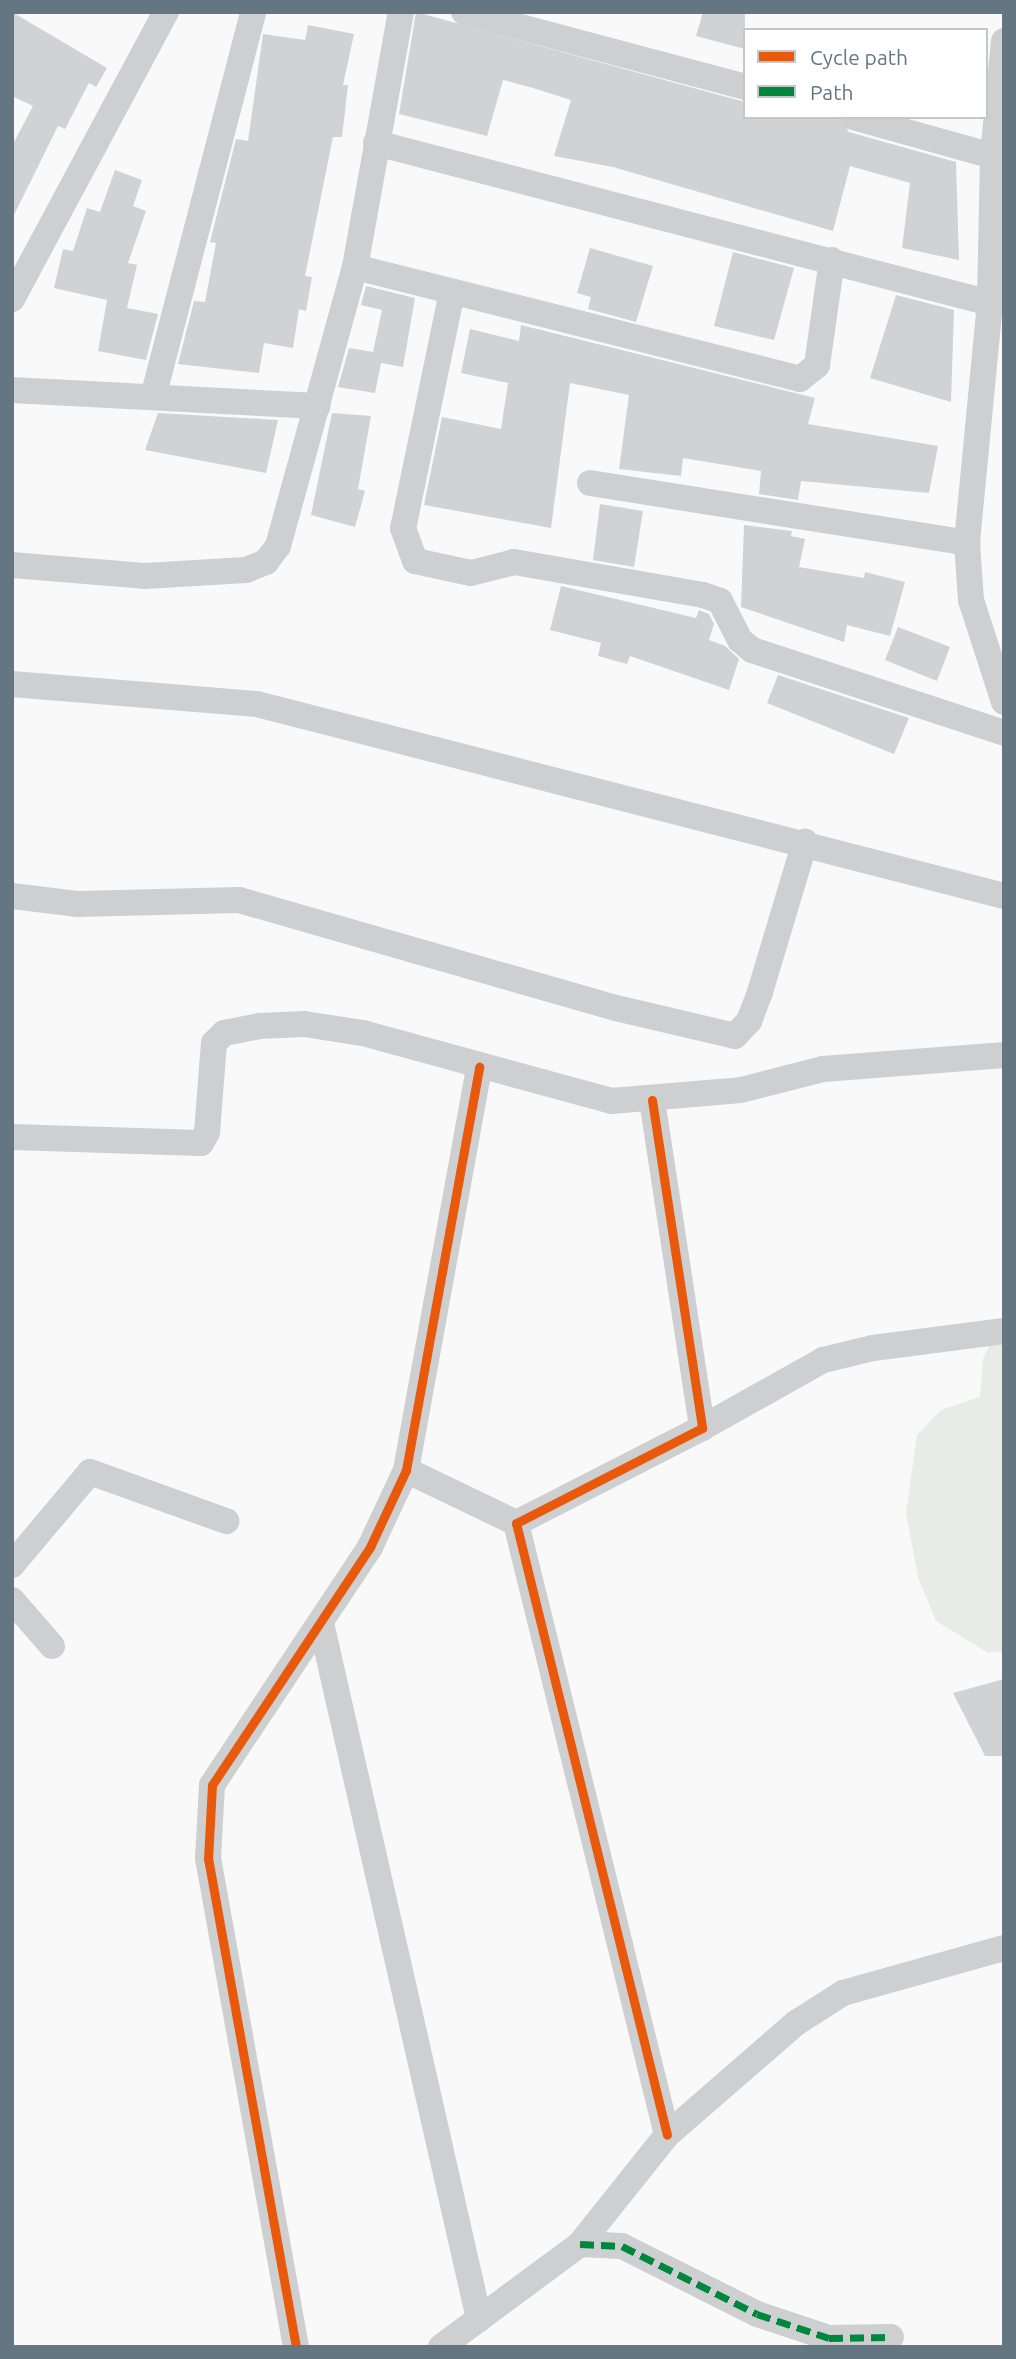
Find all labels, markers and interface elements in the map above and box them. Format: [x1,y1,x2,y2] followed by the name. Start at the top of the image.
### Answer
[743,28,988,119] legend
[810,45,908,69] text: Cycle path
[810,80,853,104] text: Path

